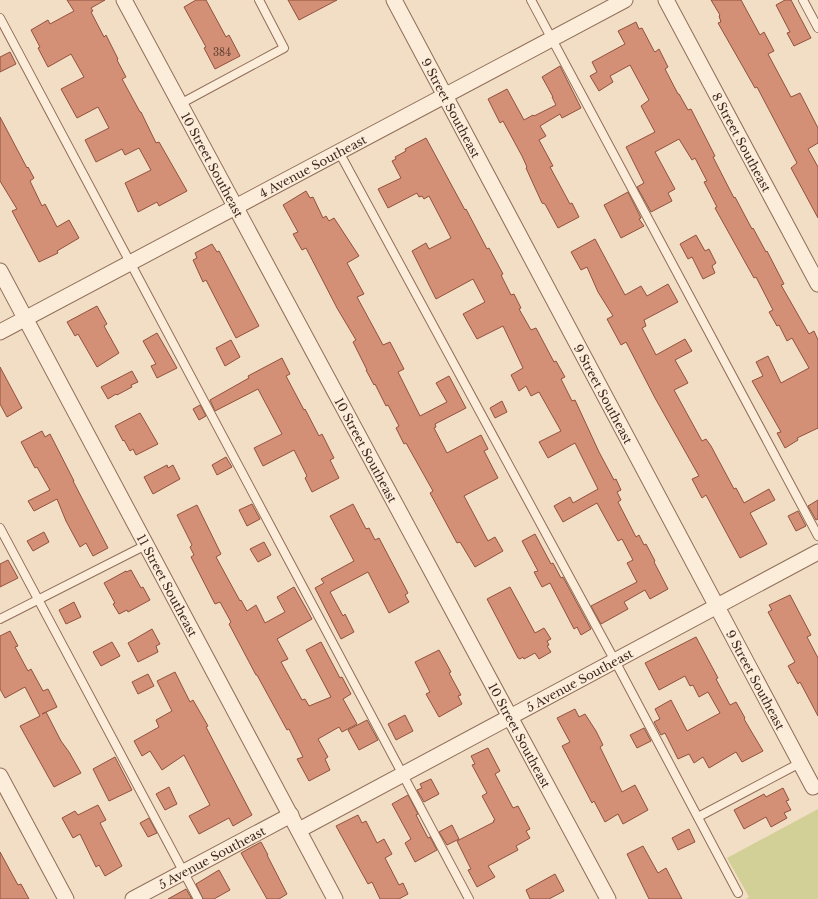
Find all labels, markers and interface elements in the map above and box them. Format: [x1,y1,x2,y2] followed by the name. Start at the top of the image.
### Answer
[213,46,231,59] house number: 384
[419,55,484,161] street label: 9 Street Southeast
[709,90,775,195] street label: 8 Street Southeast
[178,110,247,220] street label: 10 Street Southeast
[256,131,369,201] street label: 4 Avenue Southeast
[571,341,636,447] street label: 9 Street Southeast
[332,395,401,505] street label: 10 Street Southeast
[134,531,201,639] street label: 11 Street Southeast
[723,627,789,732] street label: 9 Street Southeast
[523,645,636,715] street label: 5 Avenue Southeast
[485,680,554,791] street label: 10 Street Southeast
[156,822,268,892] street label: 5 Avenue Southeast

